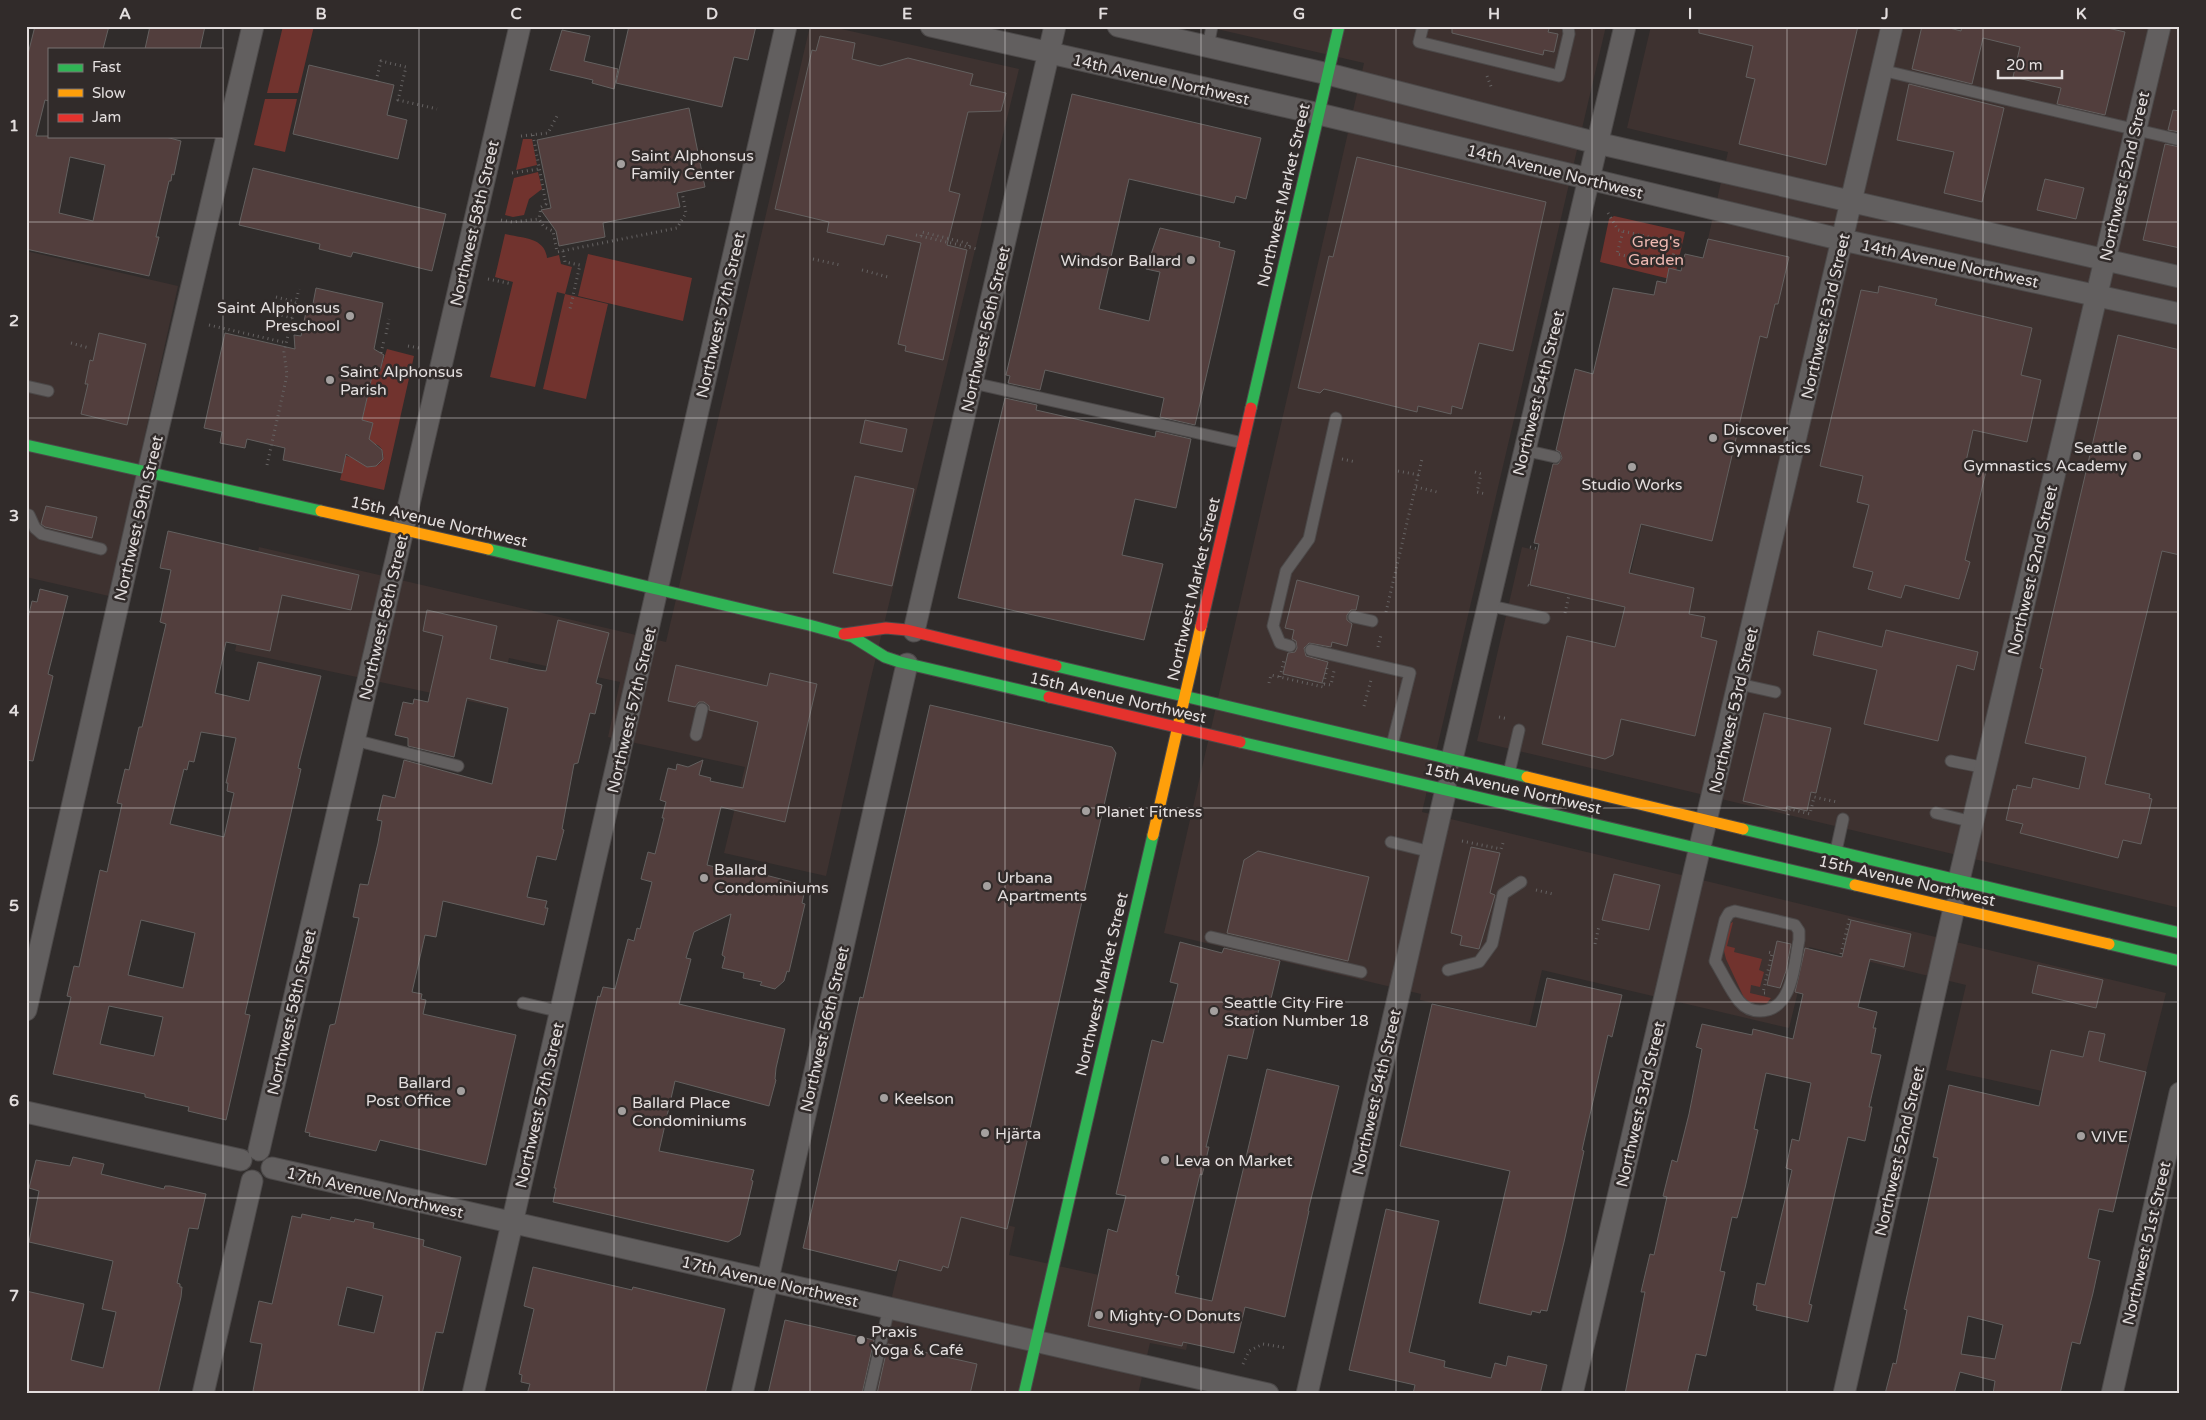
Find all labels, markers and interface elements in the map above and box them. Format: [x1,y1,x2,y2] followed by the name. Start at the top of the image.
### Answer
[119,4,131,24] text: A
[315,4,327,24] text: B
[510,4,522,24] text: C
[706,4,718,24] text: D
[902,4,912,24] text: E
[1098,4,1108,24] text: F
[1293,4,1305,24] text: G
[1488,4,1500,24] text: H
[1688,4,1692,24] text: I
[1880,4,1889,24] text: J
[2076,4,2087,24] text: K
[48,48,222,138] legend
[1998,48,2062,80] scale bar
[1070,50,1251,110] street label: 14th Avenue Northwest
[2006,56,2043,74] text: 20 m
[92,58,122,76] text: Fast
[92,84,126,102] text: Slow
[2096,89,2154,263] street label: Northwest 52nd Street
[1253,101,1315,289] street label: Northwest Market Street
[92,108,121,126] text: Jam
[9,116,19,136] text: 1
[446,138,504,308] street label: Northwest 58th Street
[1464,140,1645,204] street label: 14th Avenue Northwest
[631,146,754,184] place label: Saint Alphonsus Family Center
[615,158,627,170] marker: Saint Alphonsus Family Center
[692,230,750,400] street label: Northwest 57th Street
[1797,231,1855,401] street label: Northwest 53rd Street
[1628,232,1684,270] park label: Greg's Garden
[1859,235,2040,293] street label: 14th Avenue Northwest
[957,244,1015,414] street label: Northwest 56th Street
[1060,251,1181,271] place label: Windsor Ballard
[1185,254,1197,266] marker: Windsor Ballard
[217,298,340,336] place label: Saint Alphonsus Preschool
[1509,309,1569,478] street label: Northwest 54th Street
[344,310,356,322] marker: Saint Alphonsus Preschool
[9,311,19,331] text: 2
[340,362,463,400] place label: Saint Alphonsus Parish
[324,374,336,386] marker: Saint Alphonsus Parish
[1723,420,1811,458] place label: Discover Gymnastics
[1707,432,1719,444] marker: Discover Gymnastics
[110,433,168,603] street label: Northwest 59th Street
[1963,438,2127,476] place label: Seattle Gymnastics Academy
[2131,450,2143,462] marker: Seattle Gymnastics Academy
[1626,461,1638,473] marker: Studio Works
[1582,475,1682,495] place label: Studio Works
[2004,483,2062,657] street label: Northwest 52nd Street
[348,492,529,552] street label: 15th Avenue Northwest
[1163,495,1225,683] street label: Northwest Market Street
[9,506,19,526] text: 3
[355,532,413,702] street label: Northwest 58th Street
[603,625,661,795] street label: Northwest 57th Street
[1705,625,1763,795] street label: Northwest 53rd Street
[1027,668,1208,728] street label: 15th Avenue Northwest
[9,701,19,721] text: 4
[1422,759,1603,819] street label: 15th Avenue Northwest
[1096,802,1203,822] place label: Planet Fitness
[1080,805,1092,817] marker: Planet Fitness
[1816,851,1997,911] street label: 15th Avenue Northwest
[714,860,829,898] place label: Ballard Condominiums
[997,868,1087,906] place label: Urbana Apartments
[698,872,710,884] marker: Ballard Condominiums
[981,880,993,892] marker: Urbana Apartments
[1071,890,1133,1078] street label: Northwest Market Street
[9,896,19,916] text: 5
[263,927,321,1097] street label: Northwest 58th Street
[796,944,854,1114] street label: Northwest 56th Street
[1224,993,1369,1031] place label: Seattle City Fire Station Number 18
[1208,1005,1220,1017] marker: Seattle City Fire Station Number 18
[1348,1007,1406,1177] street label: Northwest 54th Street
[1612,1019,1670,1189] street label: Northwest 53rd Street
[511,1020,569,1190] street label: Northwest 57th Street
[1871,1064,1929,1238] street label: Northwest 52nd Street
[366,1073,451,1111] place label: Ballard Post Office
[455,1085,467,1097] marker: Ballard Post Office
[894,1089,954,1109] place label: Keelson
[9,1091,19,1111] text: 6
[878,1092,890,1104] marker: Keelson
[632,1093,747,1131] place label: Ballard Place Condominiums
[616,1105,628,1117] marker: Ballard Place Condominiums
[995,1124,1041,1144] place label: Hjärta
[979,1127,991,1139] marker: Hjärta
[2091,1127,2128,1147] place label: VIVE
[2075,1130,2087,1142] marker: VIVE
[1175,1151,1293,1171] place label: Leva on Market
[1159,1154,1171,1166] marker: Leva on Market
[2118,1159,2176,1327] street label: Northwest 51st Street
[284,1163,465,1223] street label: 17th Avenue Northwest
[679,1252,860,1312] street label: 17th Avenue Northwest
[9,1286,19,1306] text: 7
[1109,1306,1241,1326] place label: Mighty-O Donuts
[1093,1309,1105,1321] marker: Mighty-O Donuts
[871,1322,963,1360] place label: Praxis Yoga & Café
[855,1334,867,1346] marker: Praxis Yoga & Café

